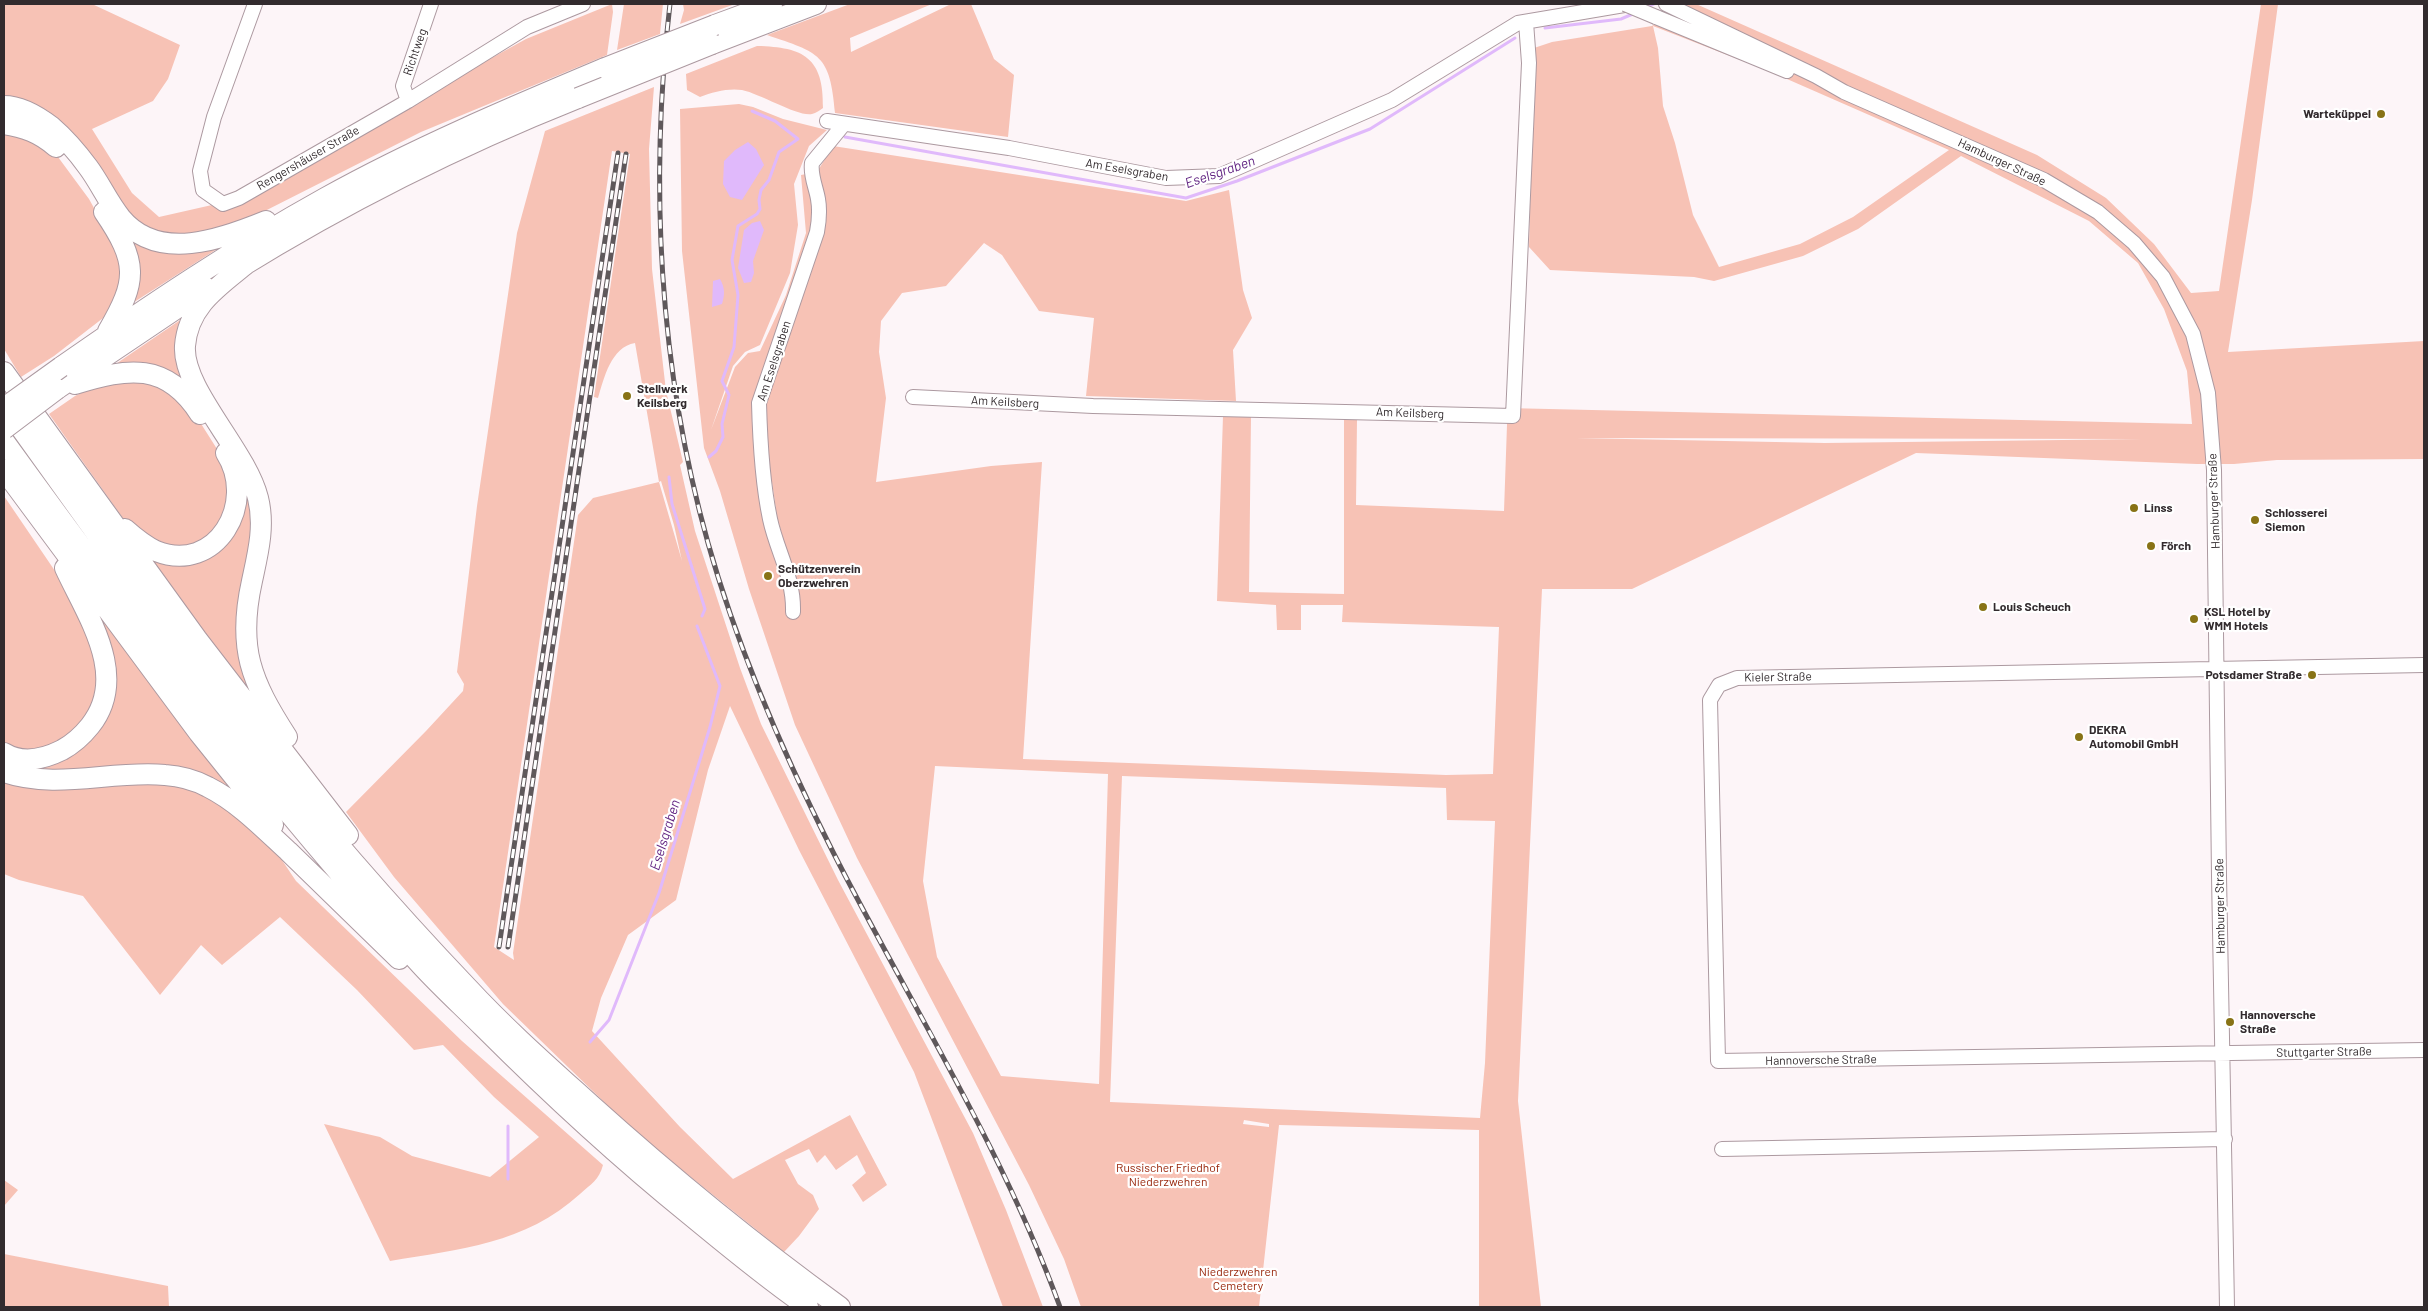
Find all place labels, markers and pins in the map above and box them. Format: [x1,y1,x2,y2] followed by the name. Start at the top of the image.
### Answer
[2303,107,2371,121] place label: Warteküppel
[2375,108,2387,120] marker: Warteküppel
[637,382,688,410] place label: Stellwerk Keilsberg
[621,390,633,402] marker: Stellwerk Keilsberg
[2144,501,2172,515] place label: Linss
[2128,502,2140,514] marker: Linss
[2265,506,2327,534] place label: Schlosserei Siemon
[2249,514,2261,526] marker: Schlosserei Siemon
[2161,539,2191,553] place label: Förch
[2145,540,2157,552] marker: Förch
[778,562,861,590] place label: Schützenverein Oberzwehren
[762,570,774,582] marker: Schützenverein Oberzwehren
[1993,600,2071,614] place label: Louis Scheuch
[1977,601,1989,613] marker: Louis Scheuch
[2204,605,2271,633] place label: KSL Hotel by WMM Hotels
[2188,613,2200,625] marker: KSL Hotel by WMM Hotels
[2205,668,2302,682] place label: Potsdamer Straße
[2306,669,2318,681] marker: Potsdamer Straße
[2089,723,2178,751] place label: DEKRA Automobil GmbH
[2073,731,2085,743] marker: DEKRA Automobil GmbH
[2240,1008,2316,1036] place label: Hannoversche Straße
[2224,1016,2236,1028] marker: Hannoversche Straße

